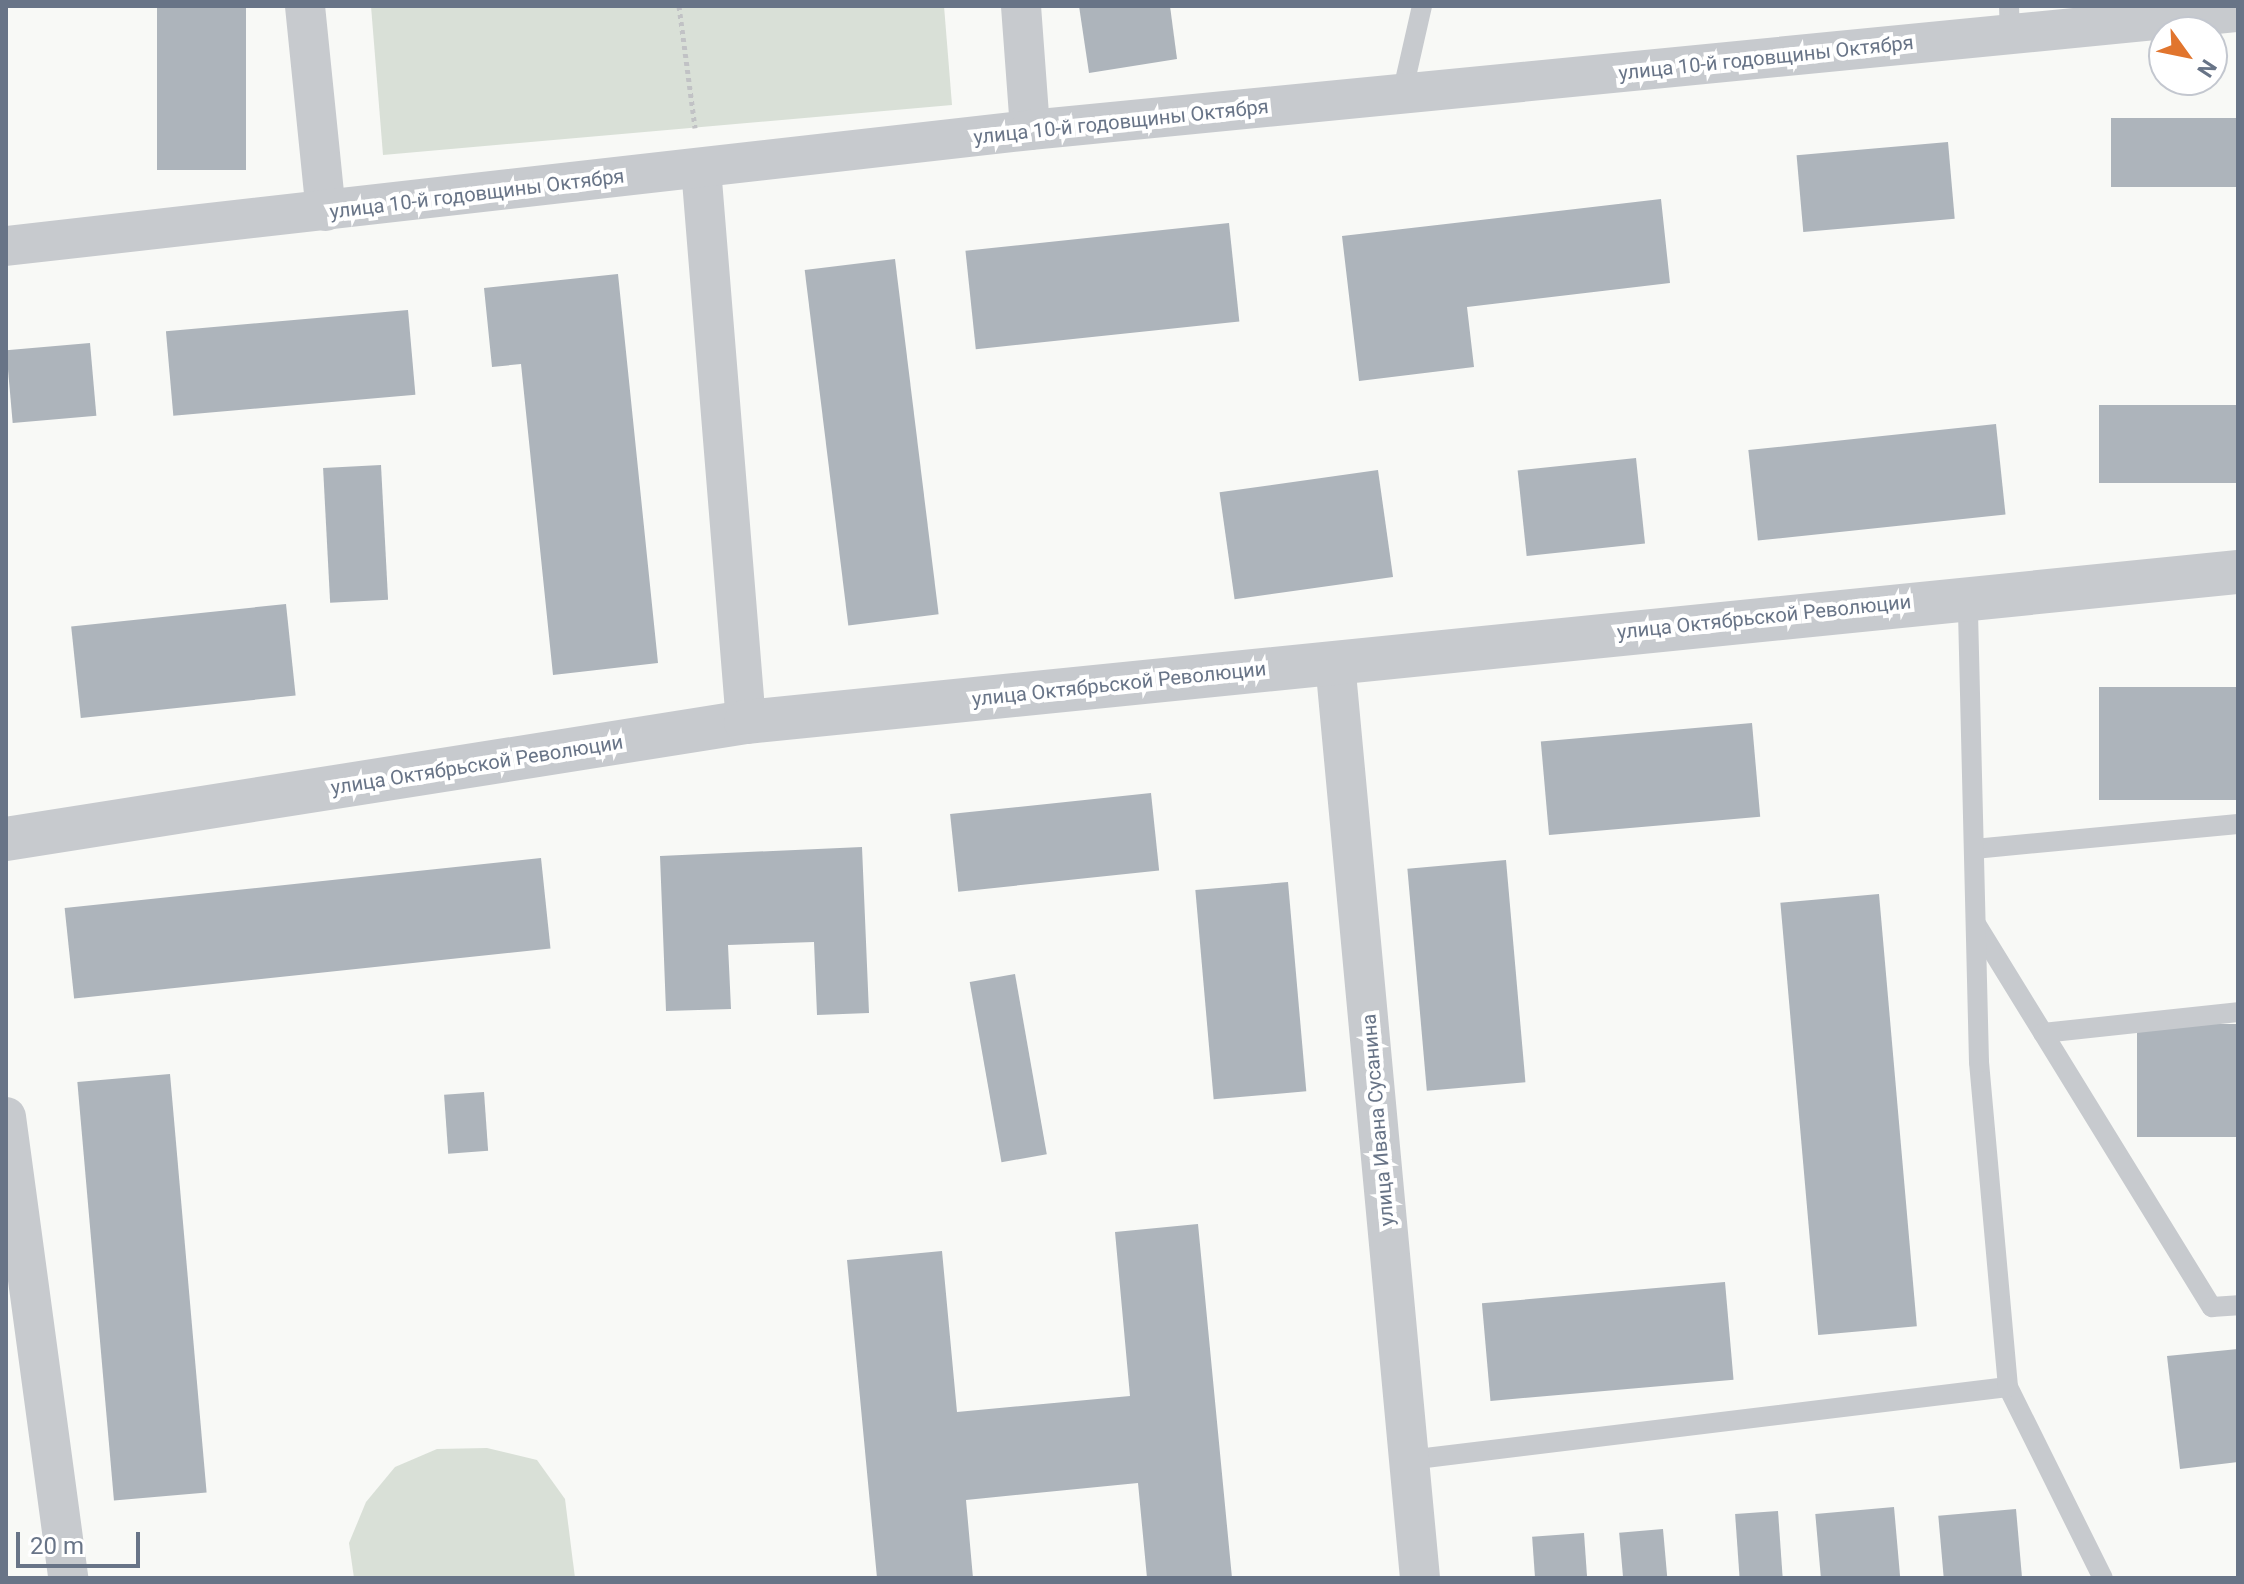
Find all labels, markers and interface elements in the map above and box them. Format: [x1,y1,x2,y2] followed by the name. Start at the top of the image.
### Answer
[2148,16,2228,96] north arrow
[1617,31,1915,85] street label: улица 10-й годовщины Октября
[2192,55,2222,82] text: N
[972,95,1270,149] street label: улица 10-й годовщины Октября
[328,164,626,224] street label: улица 10-й годовщины Октября
[1616,590,1912,644] street label: улица Октябрьской Революции
[971,657,1267,711] street label: улица Октябрьской Революции
[329,730,625,800] street label: улица Октябрьской Революции
[1357,1013,1399,1227] street label: улица Ивана Сусанина
[20,1516,144,1566] scale bar
[30,1532,84,1560] text: 20 m

